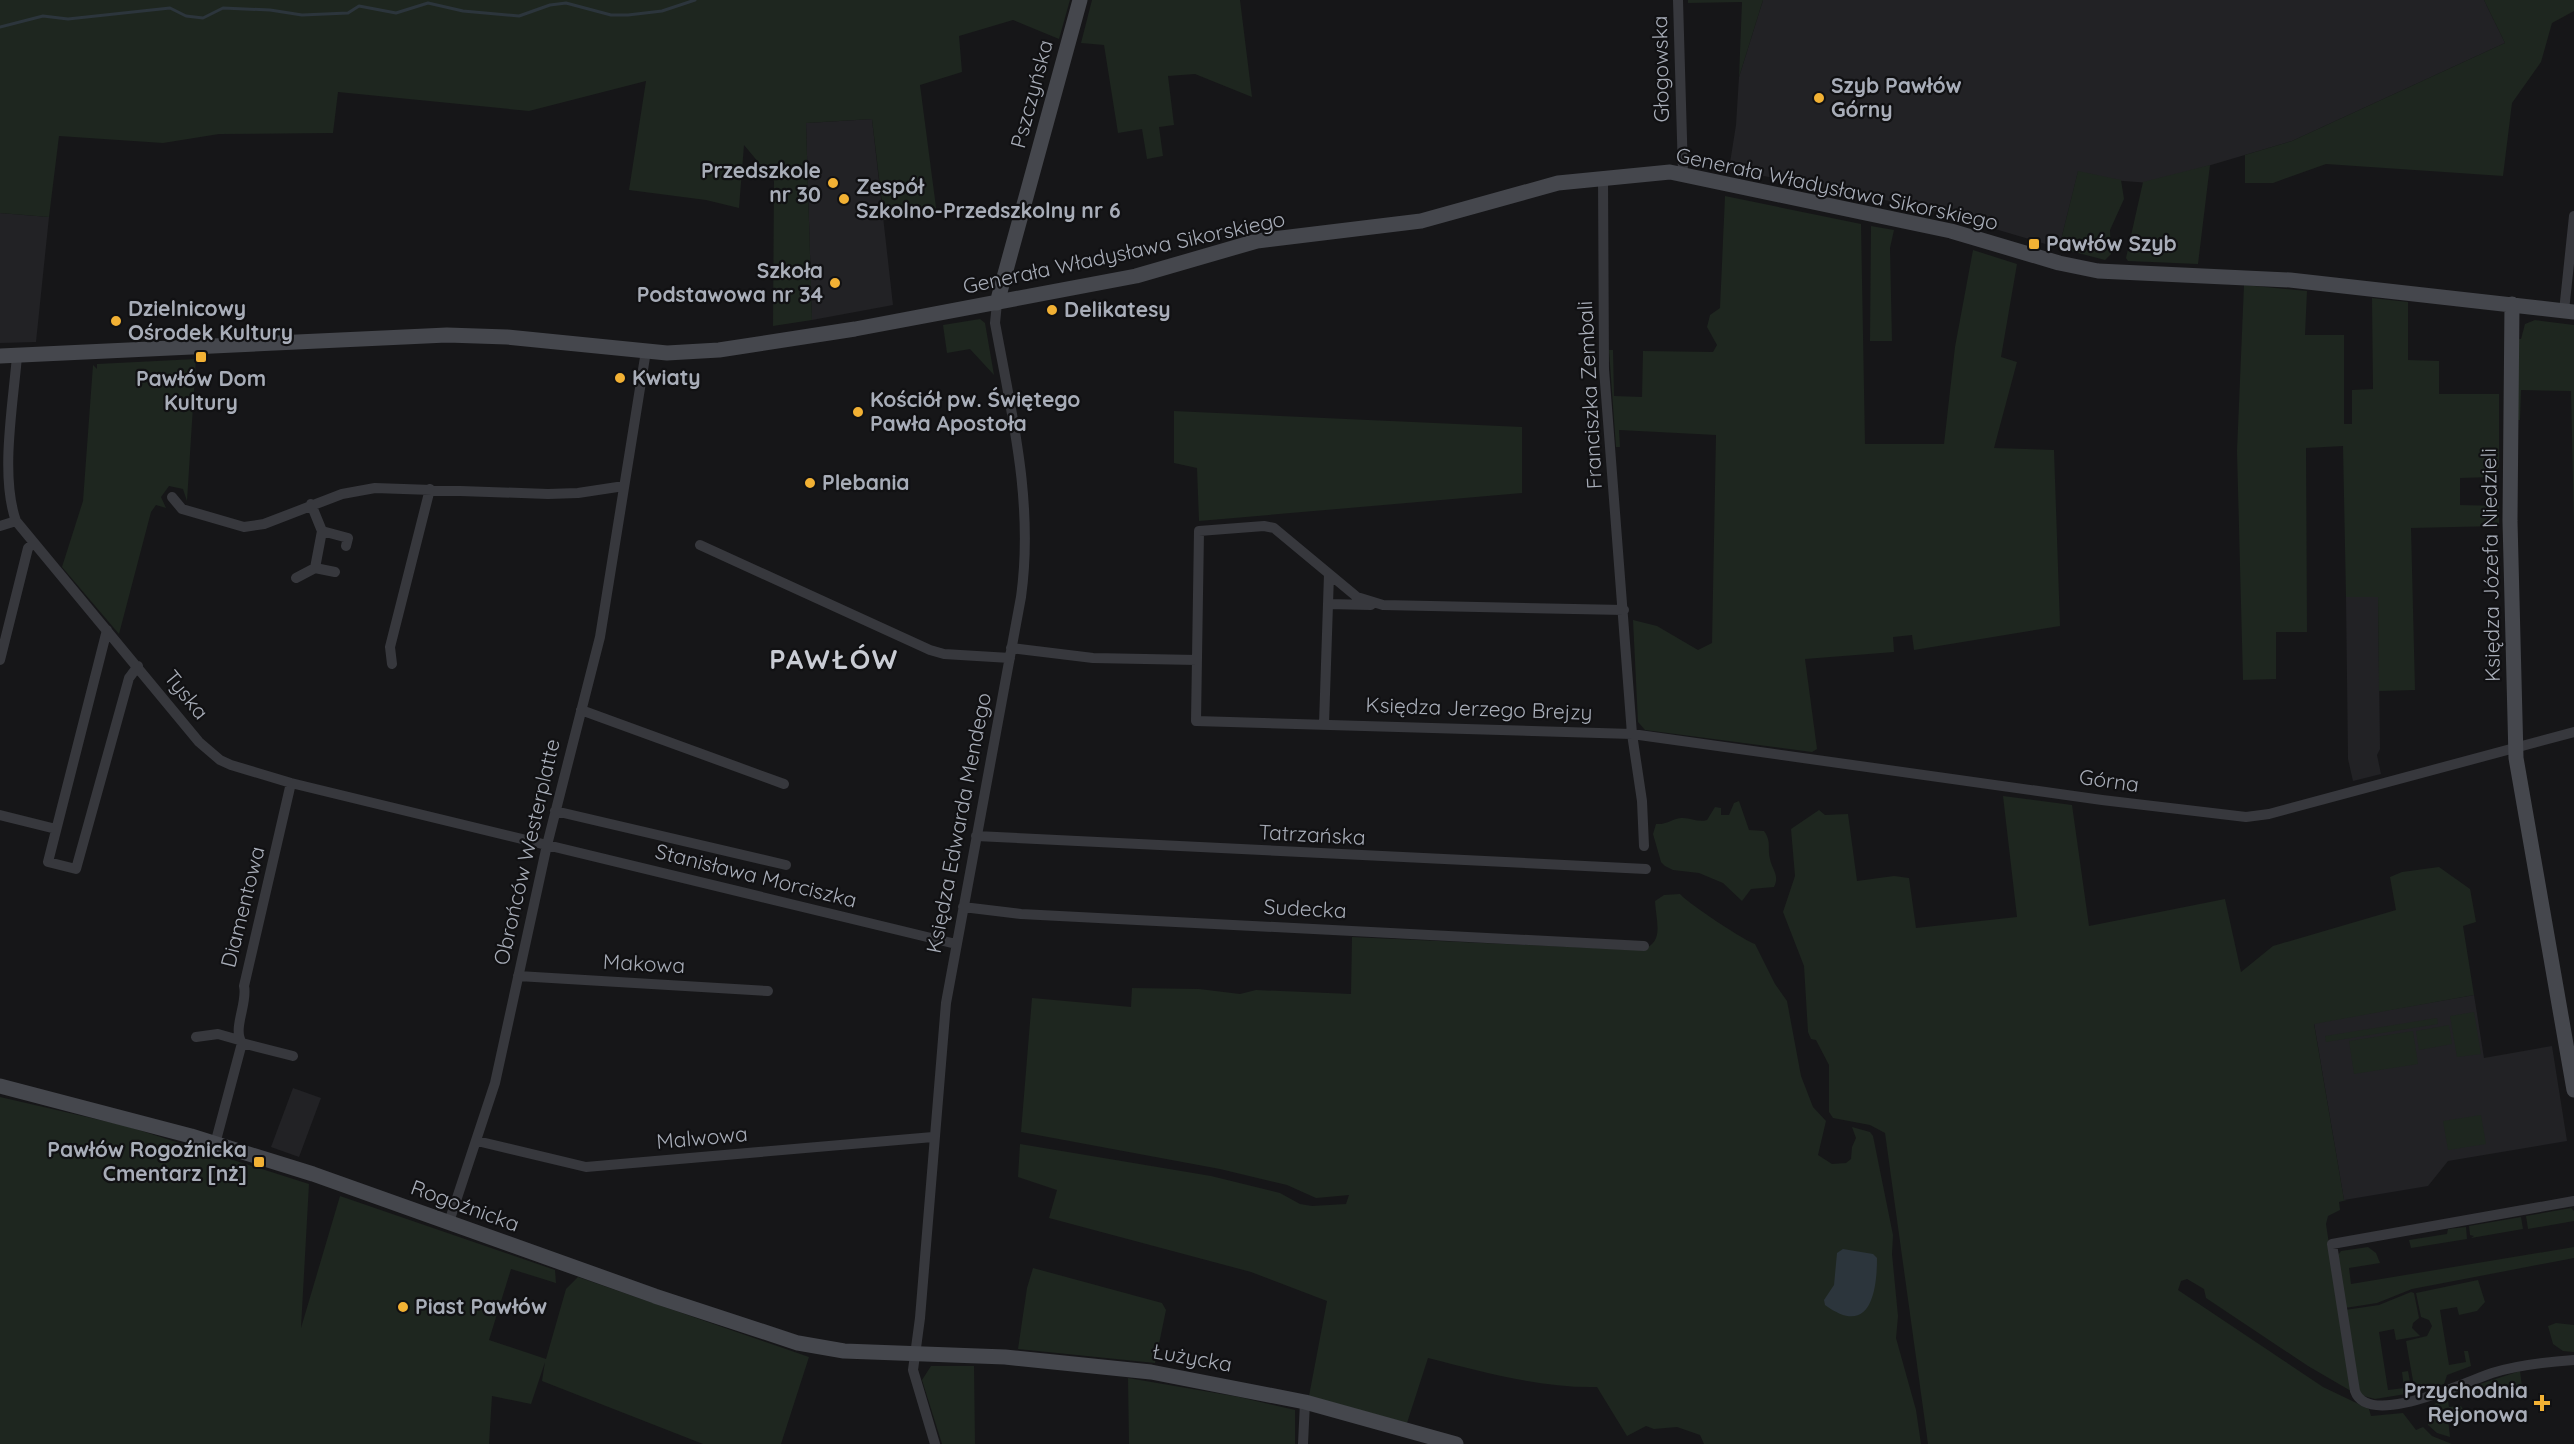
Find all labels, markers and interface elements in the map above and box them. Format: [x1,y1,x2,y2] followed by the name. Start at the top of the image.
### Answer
[1646,15,1674,123] street label: Głogowska
[1004,37,1058,151] street label: Pszczyńska
[1831,72,1962,122] place label: Szyb Pawłów Górny
[1812,91,1826,105] marker: Szyb Pawłów Górny
[1674,141,2001,235] street label: Generała Władysława Sikorskiego
[701,157,821,207] place label: Przedszkole nr 30
[856,173,1121,223] place label: Zespół Szkolno-Przedszkolny nr 6
[826,176,840,190] marker: Przedszkole nr 30
[837,192,851,206] marker: Zespół Szkolno-Przedszkolny nr 6
[960,205,1287,299] street label: Generała Władysława Sikorskiego
[2046,230,2177,256] place label: Pawłów Szyb
[2027,237,2041,251] marker: Pawłów Szyb
[637,257,823,307] place label: Szkoła Podstawowa nr 34
[828,276,842,290] marker: Szkoła Podstawowa nr 34
[128,295,293,345] place label: Dzielnicowy Ośrodek Kultury
[1064,296,1171,322] place label: Delikatesy
[1571,300,1607,490] street label: Franciszka Zembali
[1045,303,1059,317] marker: Delikatesy
[109,314,123,328] marker: Dzielnicowy Ośrodek Kultury
[194,350,208,364] marker: Pawłów Dom Kultury
[632,364,701,390] place label: Kwiaty
[136,365,266,415] place label: Pawłów Dom Kultury
[613,371,627,385] marker: Kwiaty
[870,386,1080,436] place label: Kościół pw. Świętego Pawła Apostoła
[851,405,865,419] marker: Kościół pw. Świętego Pawła Apostoła
[2475,448,2505,682] street label: Księdza Józefa Niedzieli
[822,469,910,495] place label: Plebania
[803,476,817,490] marker: Plebania
[769,642,899,676] district label: PAWŁÓW
[159,664,215,724] street label: Tyska
[920,690,996,955] street label: Księdza Edwarda Mendego
[1365,691,1593,725] street label: Księdza Jerzego Brejzy
[487,736,565,967] street label: Obrońców Westerplatte
[2078,763,2141,797] street label: Górna
[1258,818,1366,850] street label: Tatrzańska
[653,837,860,913] street label: Stanisława Morciszka
[214,844,270,970] street label: Diamentowa
[1263,893,1347,923] street label: Sudecka
[602,948,686,978] street label: Makowa
[655,1120,749,1154] street label: Malwowa
[47,1136,247,1186] place label: Pawłów Rogoźnicka Cmentarz [nż]
[252,1155,266,1169] marker: Pawłów Rogoźnicka Cmentarz [nż]
[408,1173,523,1237] street label: Rogoźnicka
[415,1293,547,1319] place label: Piast Pawłów
[396,1300,410,1314] marker: Piast Pawłów
[1150,1337,1234,1377] street label: Łużycka
[2404,1377,2528,1427] place label: Przychodnia Rejonowa
[2533,1394,2551,1412] marker: Przychodnia Rejonowa

